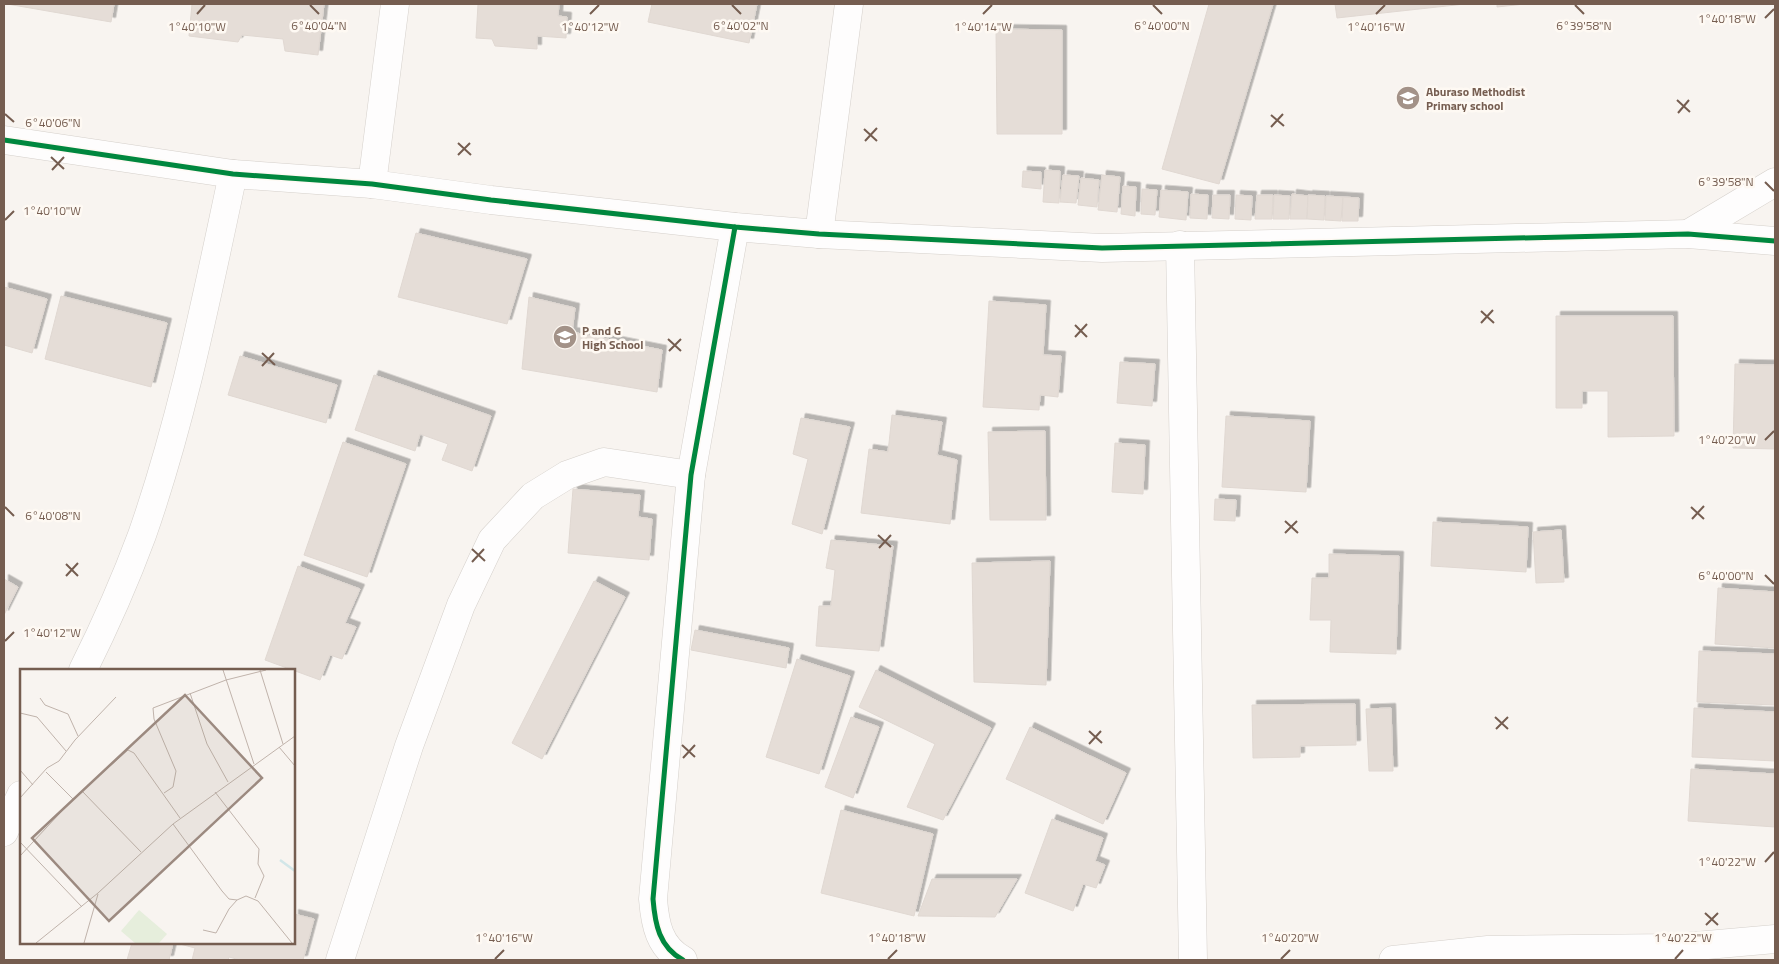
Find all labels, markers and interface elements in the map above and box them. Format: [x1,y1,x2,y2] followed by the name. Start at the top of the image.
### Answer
[1698,9,1756,28] text: 1°40'18"W
[291,16,347,35] text: 6°40'04"N
[713,16,769,35] text: 6°40'02"N
[1134,16,1190,35] text: 6°40'00"N
[1556,16,1612,35] text: 6°39'58"N
[168,17,226,36] text: 1°40'10"W
[561,17,619,36] text: 1°40'12"W
[954,17,1012,36] text: 1°40'14"W
[1347,17,1405,36] text: 1°40'16"W
[1426,82,1526,115] place label: Aburaso Methodist Primary school
[1395,85,1421,111] school or university icon: Aburaso Methodist Primary school
[25,113,81,132] text: 6°40'06"N
[1698,172,1754,191] text: 6°39'58"N
[23,201,81,220] text: 1°40'10"W
[582,321,643,354] place label: P and G High School
[552,324,578,350] school or university icon: P and G High School
[1698,430,1756,449] text: 1°40'20"W
[25,506,81,525] text: 6°40'08"N
[1698,566,1754,585] text: 6°40'00"N
[23,623,81,642] text: 1°40'12"W
[20,669,295,944] inset map
[1698,852,1756,871] text: 1°40'22"W
[475,928,533,947] text: 1°40'16"W
[868,928,926,947] text: 1°40'18"W
[1261,928,1319,947] text: 1°40'20"W
[1654,928,1712,947] text: 1°40'22"W

